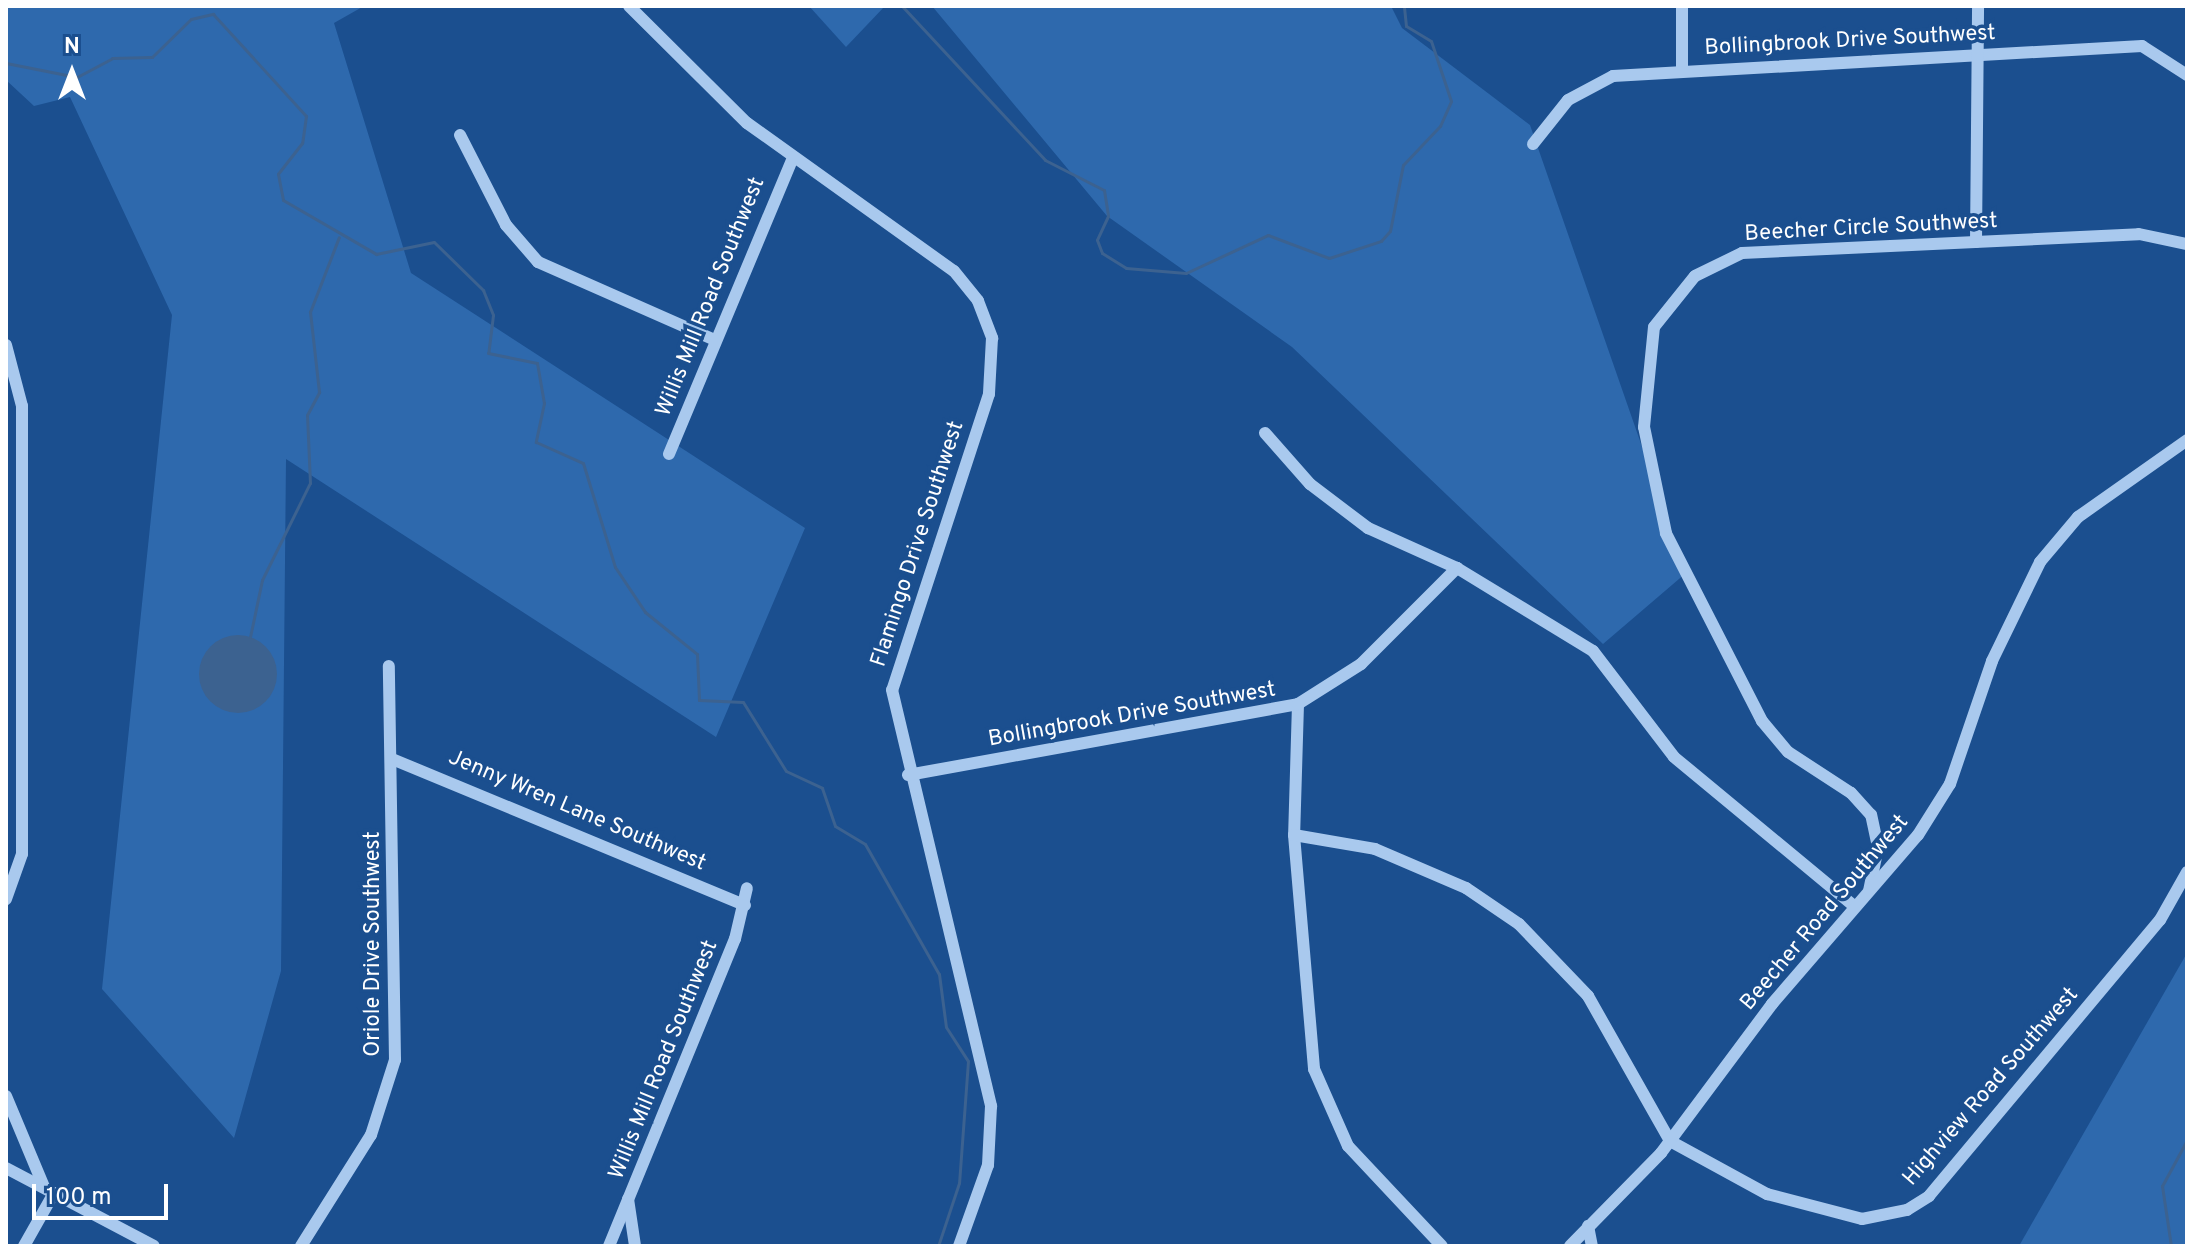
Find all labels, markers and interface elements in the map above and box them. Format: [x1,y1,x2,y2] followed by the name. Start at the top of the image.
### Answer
[1704,20,1996,62] street label: Bollingbrook Drive Southwest
[32,32,112,112] north arrow
[64,34,80,61] text: N
[651,173,771,421] street label: Willis Mill Road Southwest
[1744,208,1998,248] street label: Beecher Circle Southwest
[866,418,970,670] street label: Flamingo Drive Southwest
[986,677,1278,753] street label: Bollingbrook Drive Southwest
[444,745,710,877] street label: Jenny Wren Lane Southwest
[1735,810,1915,1016] street label: Beecher Road Southwest
[361,831,387,1057] street label: Oriole Drive Southwest
[604,936,724,1184] street label: Willis Mill Road Southwest
[1898,982,2084,1192] street label: Highview Road Southwest
[36,1168,172,1218] scale bar
[46,1183,112,1213] text: 100 m

